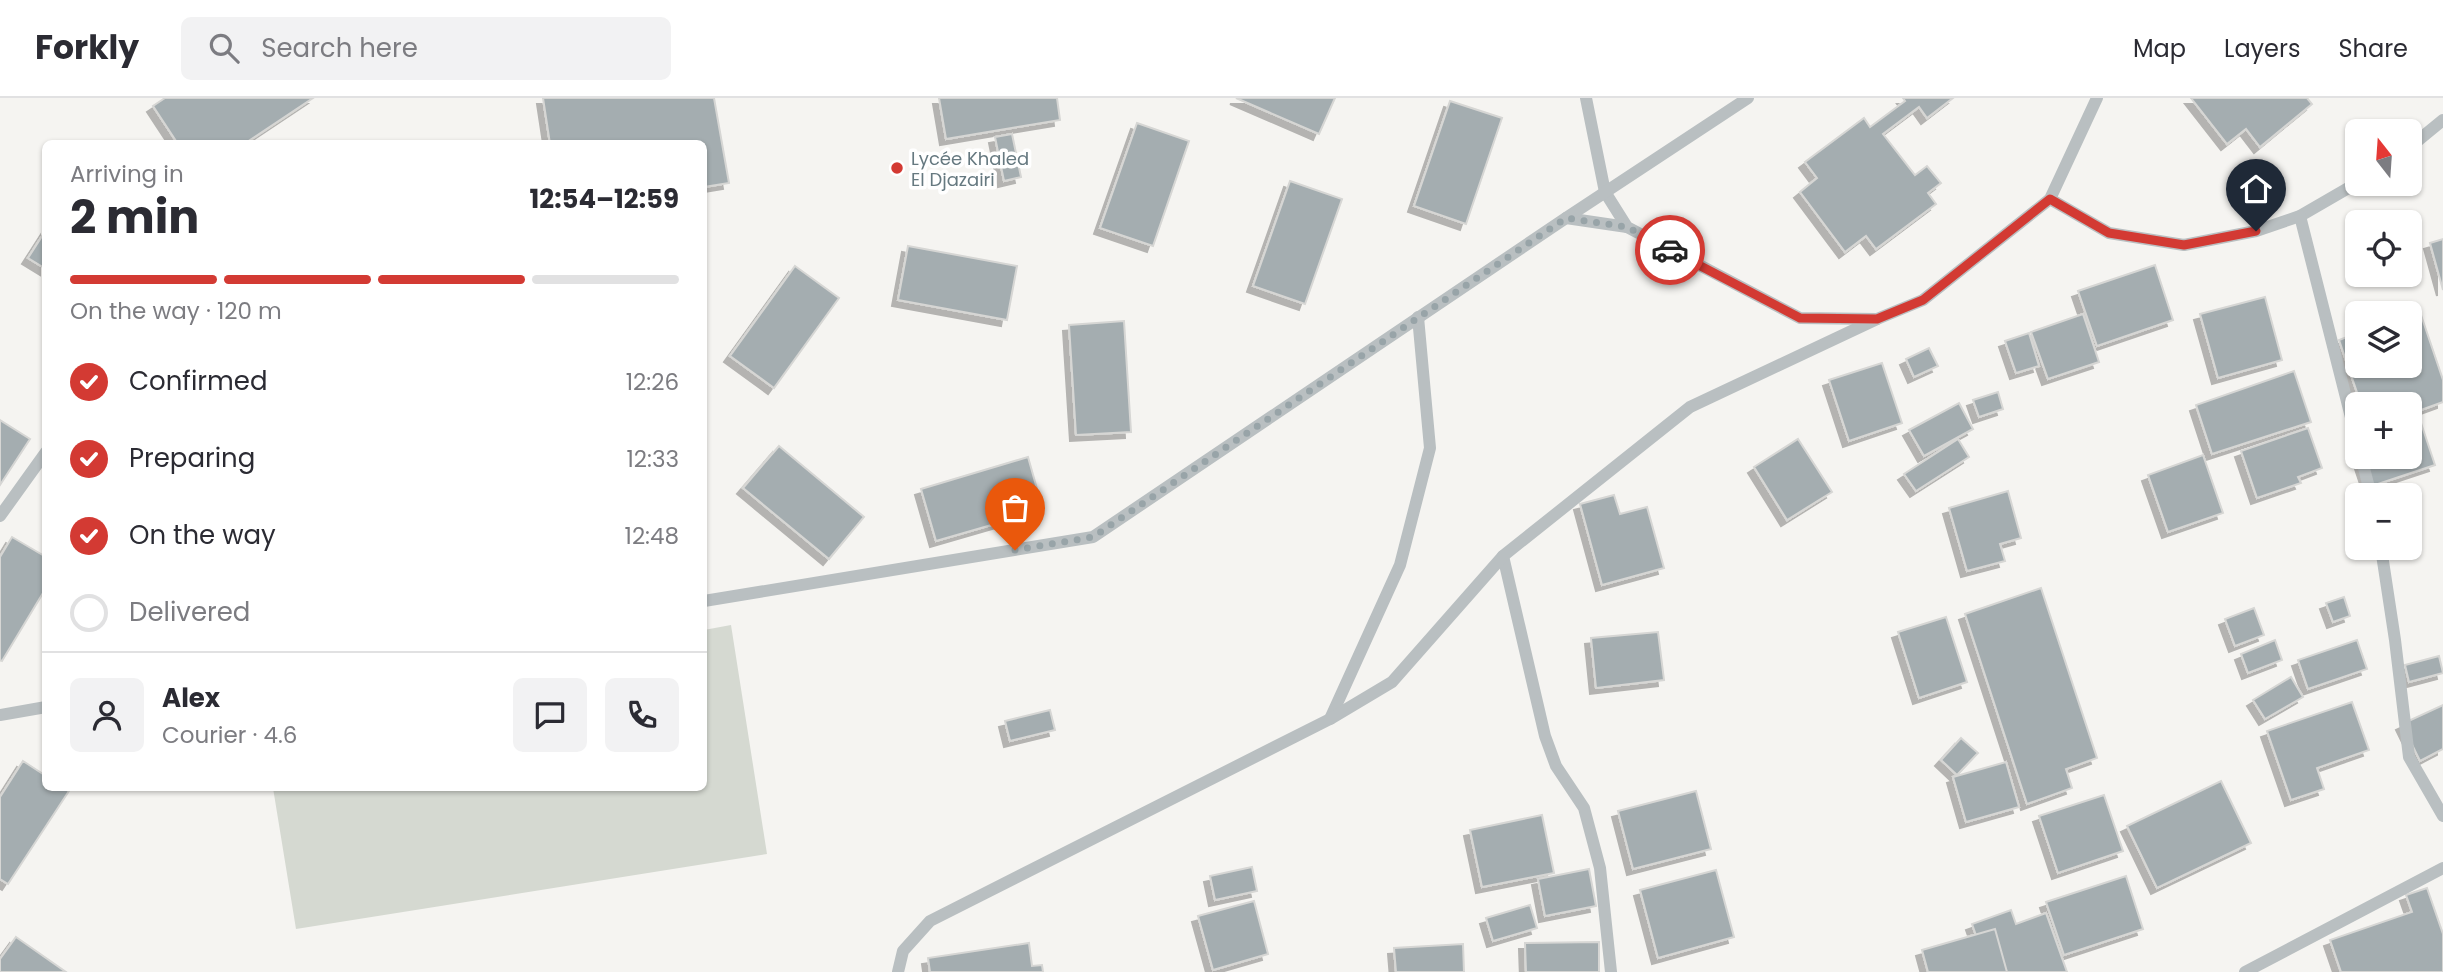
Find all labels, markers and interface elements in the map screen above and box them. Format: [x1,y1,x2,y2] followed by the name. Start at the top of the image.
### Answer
[181,17,671,80] search box
[35,24,139,71] text: Forkly
[205,29,243,67] icon: search
[261,30,418,66] text: Search here
[2133,32,2186,65] text: Map
[2224,32,2300,65] text: Layers
[2338,32,2408,65] text: Share
[2345,119,2422,196] north arrow
[2345,119,2422,560] map controls
[911,146,1029,192] place label: Lycée Khaled El Djazairi
[70,158,184,190] text: Arriving in
[2226,159,2286,231] pin
[889,160,905,176] marker: Lycée Khaled El Djazairi
[2237,170,2275,208] icon: home
[530,181,679,217] text: 12:54–12:59
[70,185,199,249] text: 2 min
[2345,210,2422,287] button: locate
[1635,215,1705,285] courier
[1651,231,1689,269] icon: car
[70,295,282,327] text: On the way · 120 m
[2345,301,2422,378] button: layers
[70,363,108,401] icon: check
[129,363,267,399] text: Confirmed
[626,366,679,398] text: 12:26
[2345,392,2422,469] button: +
[70,440,108,478] icon: check
[129,440,255,476] text: Preparing
[626,443,679,475] text: 12:33
[985,478,1045,550] pin
[2345,483,2422,560] button: −
[996,489,1034,527] icon: bag
[70,517,108,555] icon: check
[129,517,276,553] text: On the way
[625,520,679,552] text: 12:48
[129,594,250,630] text: Delivered
[70,678,144,752] button: person
[513,678,587,752] button: chat
[605,678,679,752] button: phone
[162,680,220,716] text: Alex
[162,719,297,751] text: Courier · 4.6

